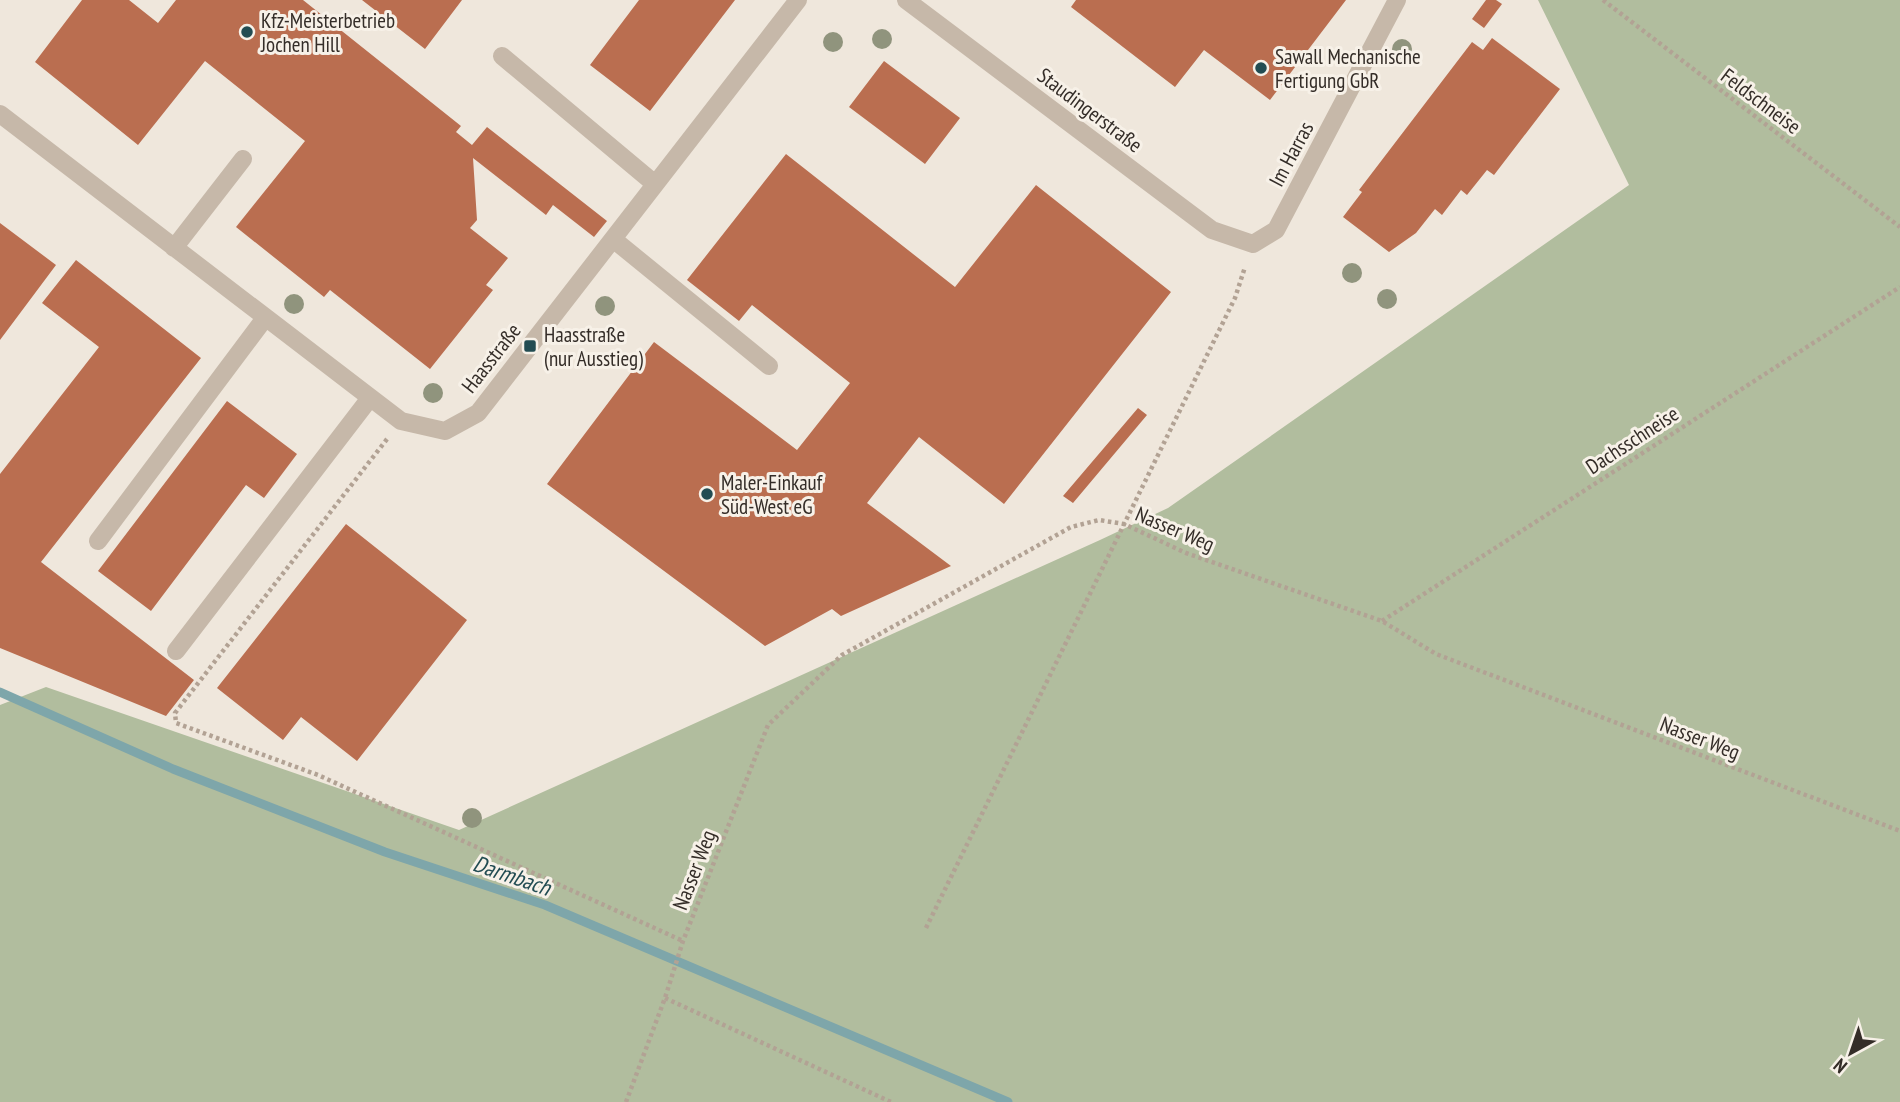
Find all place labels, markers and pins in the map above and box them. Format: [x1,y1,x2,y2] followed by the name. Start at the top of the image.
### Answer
[260,7,395,58] place label: Kfz-Meisterbetrieb Jochen Hill
[239,24,255,40] marker: Kfz-Meisterbetrieb Jochen Hill
[1275,43,1421,94] place label: Sawall Mechanische Fertigung GbR
[1253,60,1269,76] marker: Sawall Mechanische Fertigung GbR
[544,321,643,372] place label: Haasstraße (nur Ausstieg)
[522,338,538,354] marker: Haasstraße (nur Ausstieg)
[721,469,823,520] place label: Maler-Einkauf Süd-West eG
[699,486,715,502] marker: Maler-Einkauf Süd-West eG

